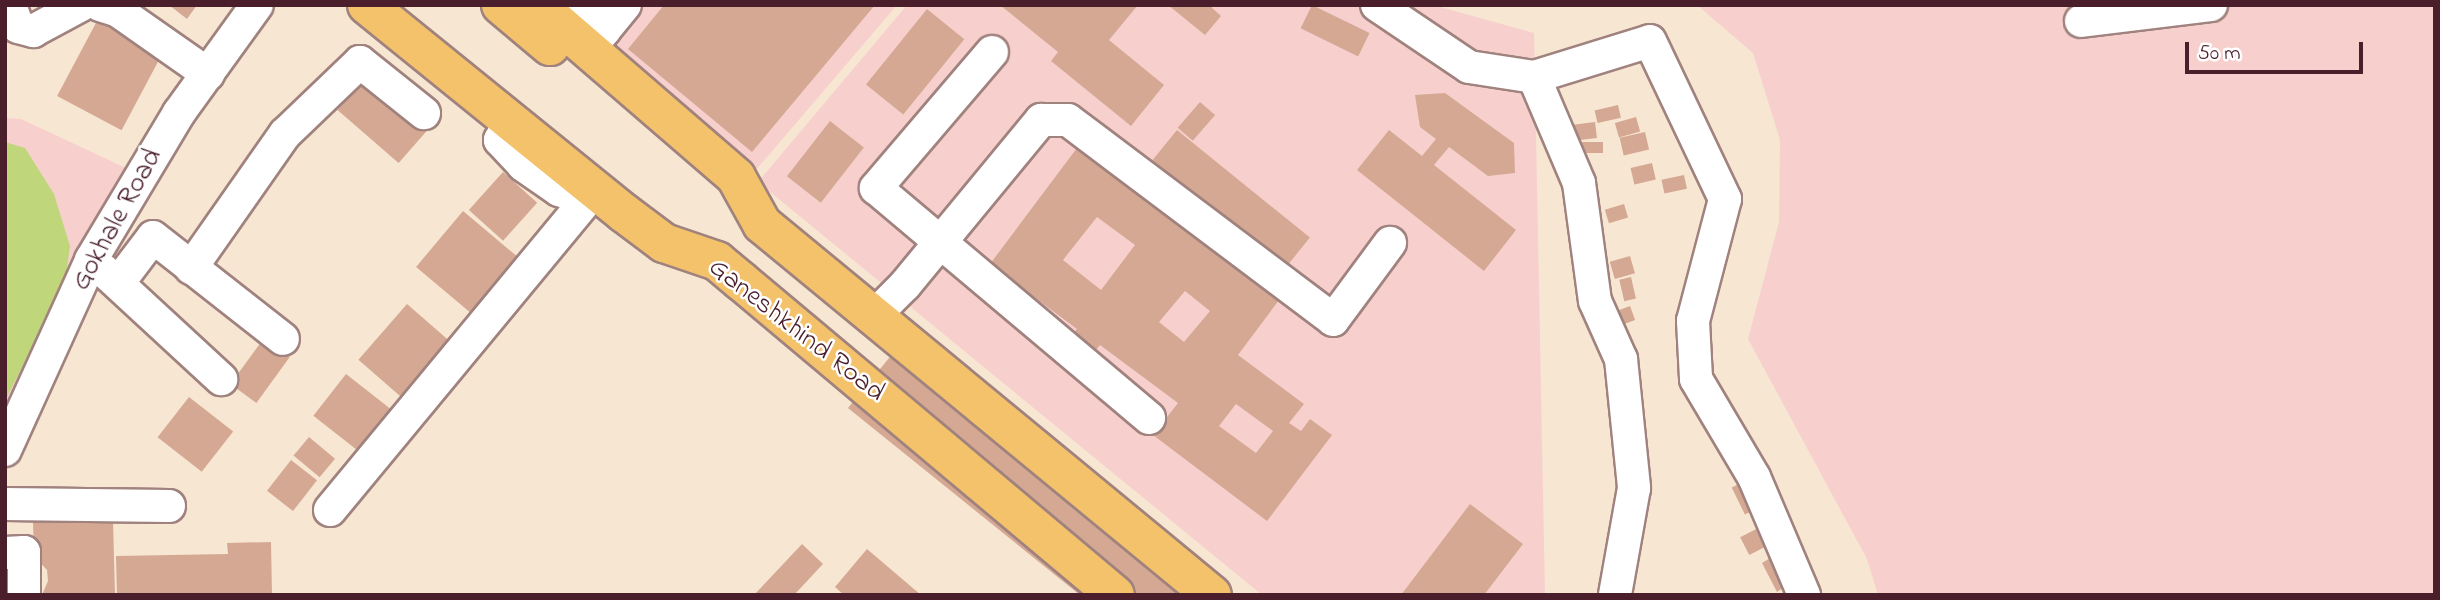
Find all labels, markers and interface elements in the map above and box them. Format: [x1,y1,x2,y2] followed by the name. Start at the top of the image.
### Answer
[2188,28,2366,72] scale bar
[2198,39,2241,69] text: 50 m
[65,143,171,297] street label: Gokhale Road
[701,252,891,410] street label: Ganeshkhind Road

